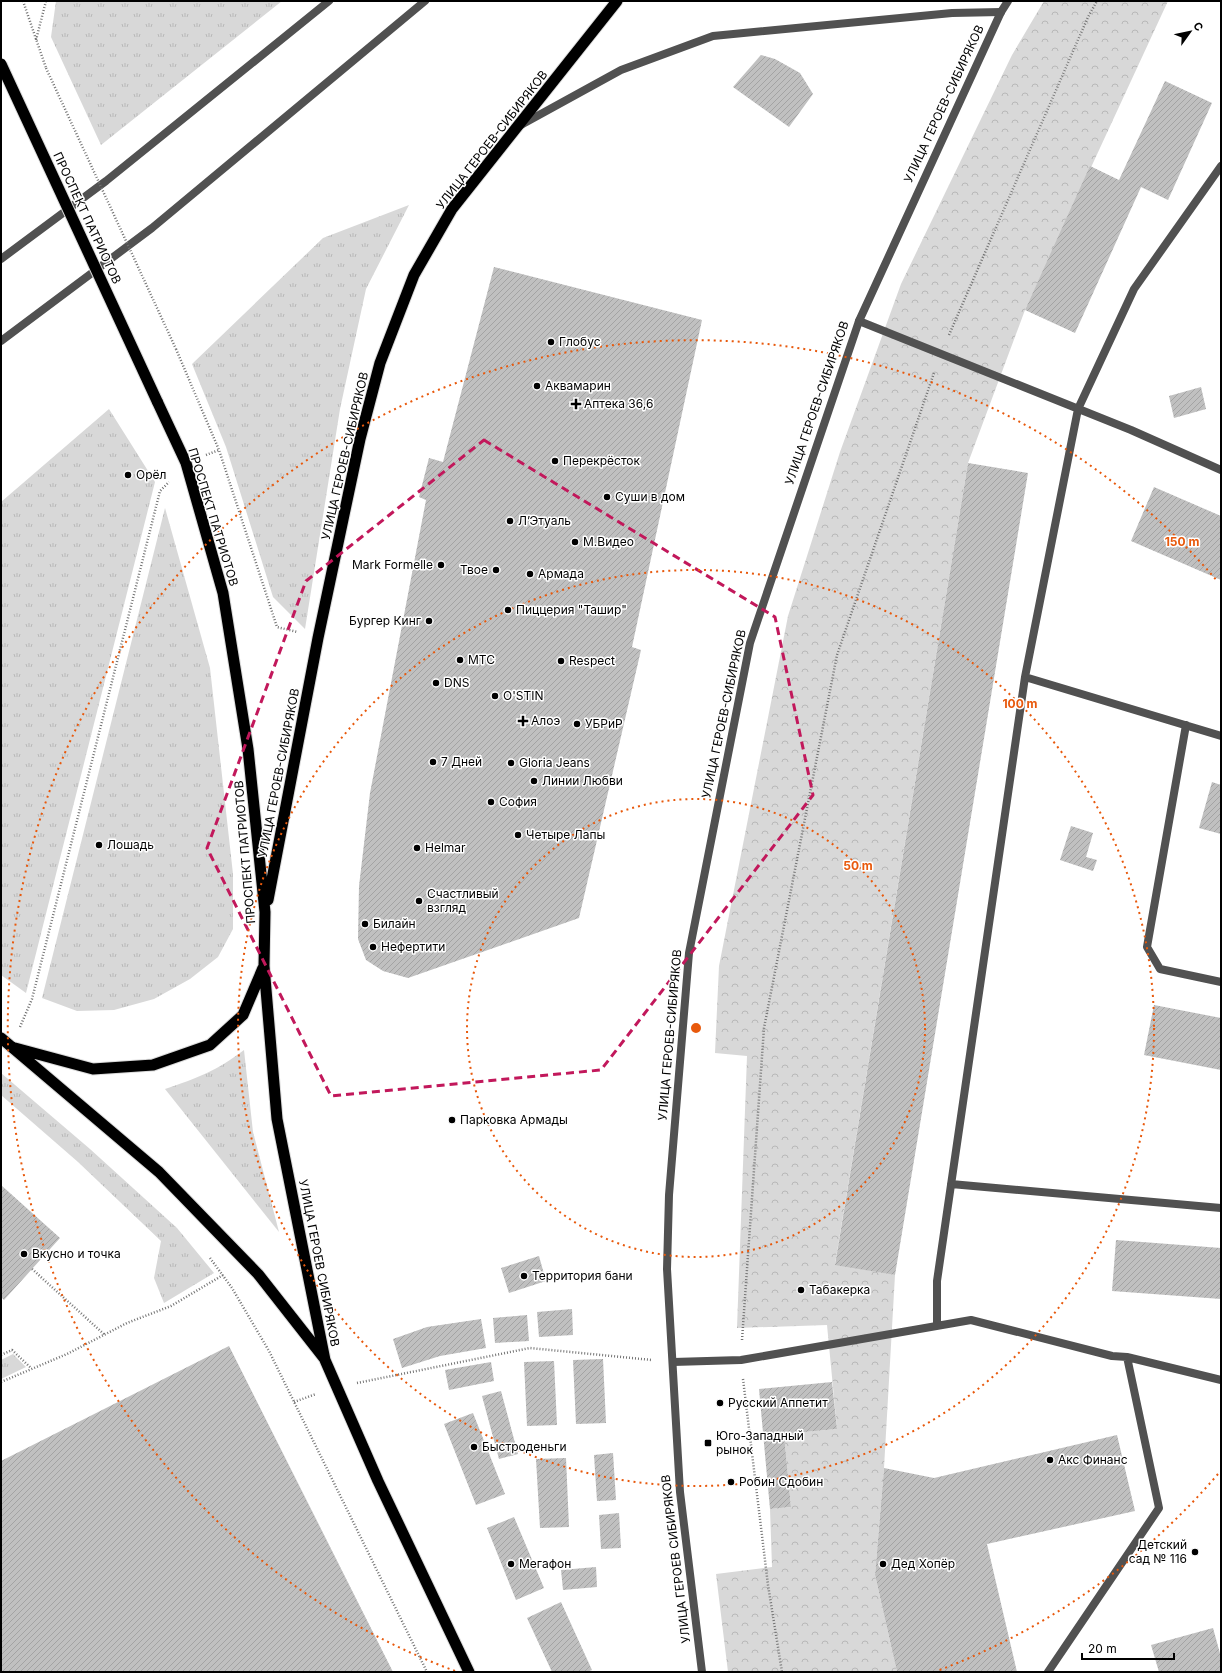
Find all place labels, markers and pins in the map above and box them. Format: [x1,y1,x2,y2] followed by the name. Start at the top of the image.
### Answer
[559,334,601,349] place label: Глобус
[546,337,556,347] marker: Глобус
[545,378,611,393] place label: Аквамарин
[532,381,542,391] marker: Аквамарин
[584,396,653,411] place label: Аптека 36,6
[571,399,581,409] marker: Аптека 36,6
[563,453,641,468] place label: Перекрёсток
[550,456,560,466] marker: Перекрёсток
[136,467,166,482] place label: Орёл
[123,470,133,480] marker: Орёл
[615,489,685,504] place label: Суши в дом
[602,492,612,502] marker: Суши в дом
[518,513,571,528] place label: Л’Этуаль
[505,516,515,526] marker: Л’Этуаль
[583,534,634,549] place label: М.Видео
[570,537,580,547] marker: М.Видео
[352,557,433,572] place label: Mark Formelle
[436,560,446,570] marker: Mark Formelle
[460,562,488,577] place label: Твое
[491,565,501,575] marker: Твое
[538,566,584,581] place label: Армада
[525,569,535,579] marker: Армада
[516,602,627,617] place label: Пиццерия "Ташир"
[503,605,513,615] marker: Пиццерия "Ташир"
[349,613,421,628] place label: Бургер Кинг
[424,616,434,626] marker: Бургер Кинг
[468,652,495,667] place label: МТС
[569,653,615,668] place label: Respect
[455,655,465,665] marker: МТС
[556,656,566,666] marker: Respect
[444,675,470,690] place label: DNS
[431,678,441,688] marker: DNS
[503,688,543,703] place label: O'STIN
[490,691,500,701] marker: O'STIN
[531,713,560,728] place label: Алоэ
[518,716,528,726] marker: Алоэ
[585,716,623,731] place label: УБРиР
[572,719,582,729] marker: УБРиР
[441,754,482,769] place label: 7 Дней
[519,755,590,770] place label: Gloria Jeans
[428,757,438,767] marker: 7 Дней
[506,758,516,768] marker: Gloria Jeans
[542,773,623,788] place label: Линии Любви
[529,776,539,786] marker: Линии Любви
[499,794,537,809] place label: София
[486,797,496,807] marker: София
[526,827,605,842] place label: Четыре Лапы
[513,830,523,840] marker: Четыре Лапы
[107,837,154,852] place label: Лошадь
[94,840,104,850] marker: Лошадь
[425,840,466,855] place label: Helmar
[412,843,422,853] marker: Helmar
[427,886,499,915] place label: Счастливый взгляд
[414,896,424,906] marker: Счастливый взгляд
[373,916,416,931] place label: Билайн
[360,919,370,929] marker: Билайн
[381,939,445,954] place label: Нефертити
[368,942,378,952] marker: Нефертити
[689,1021,703,1035] centre of rings
[460,1112,568,1127] place label: Парковка Армады
[447,1115,457,1125] marker: Парковка Армады
[32,1246,121,1261] place label: Вкусно и точка
[19,1249,29,1259] marker: Вкусно и точка
[532,1268,633,1283] place label: Территория бани
[519,1271,529,1281] marker: Территория бани
[809,1282,870,1297] place label: Табакерка
[796,1285,806,1295] marker: Табакерка
[728,1395,828,1410] place label: Русский Аппетит
[715,1398,725,1408] marker: Русский Аппетит
[716,1428,804,1457] place label: Юго-Западный рынок
[703,1438,713,1448] marker: Юго-Западный рынок
[482,1439,567,1454] place label: Быстроденьги
[469,1442,479,1452] marker: Быстроденьги
[1058,1452,1128,1467] place label: Акс Финанс
[1045,1455,1055,1465] marker: Акс Финанс
[739,1474,823,1489] place label: Робин Сдобин
[726,1477,736,1487] marker: Робин Сдобин
[1129,1537,1187,1566] place label: Детский сад № 116
[1190,1547,1200,1557] marker: Детский сад № 116
[519,1556,571,1571] place label: Мегафон
[891,1556,955,1571] place label: Дед Хопёр
[506,1559,516,1569] marker: Мегафон
[878,1559,888,1569] marker: Дед Хопёр

